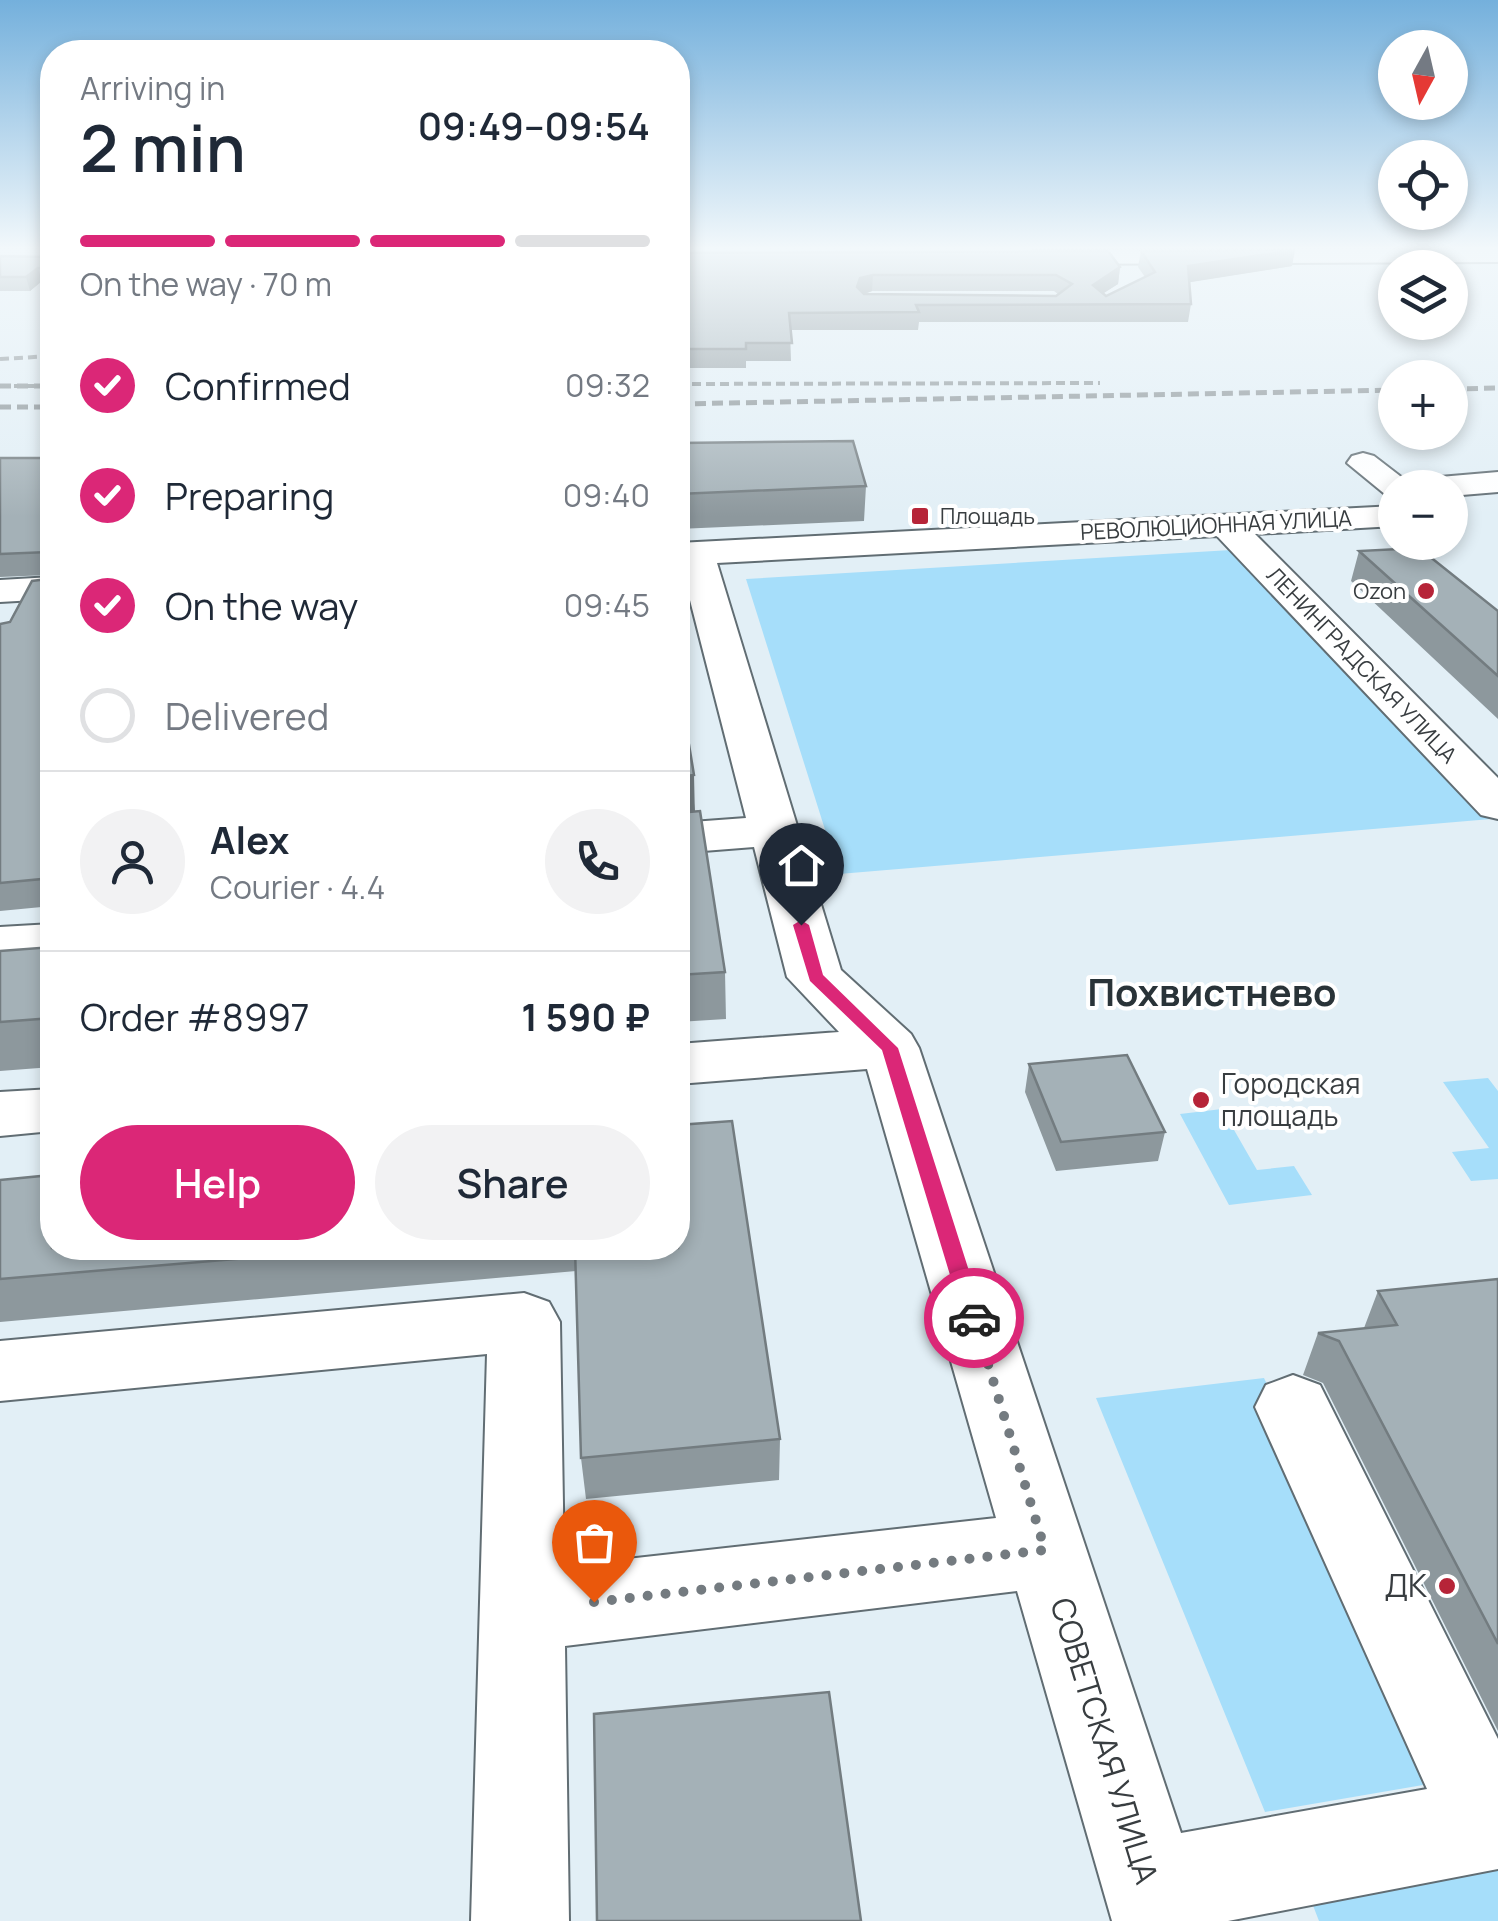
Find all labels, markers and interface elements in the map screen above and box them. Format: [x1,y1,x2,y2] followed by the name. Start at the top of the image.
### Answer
[1378,30,1468,120] north arrow
[1378,30,1468,560] map controls
[80,66,225,110] text: Arriving in
[418,99,650,151] text: 09:49–09:54
[80,103,246,192] text: 2 min
[1378,140,1468,230] button: locate
[1378,250,1468,340] button: layers
[80,262,332,306] text: On the way · 70 m
[80,358,135,413] icon: check
[165,359,351,411] text: Confirmed
[1378,360,1468,450] button: +
[565,363,650,407] text: 09:32
[80,468,135,523] icon: check
[165,469,334,521] text: Preparing
[1378,470,1468,560] button: −
[563,473,650,517] text: 09:40
[940,501,1035,531] place label: Площадь
[1080,503,1353,547] street label: РЕВОЛЮЦИОННАЯ УЛИЦА
[909,505,931,527] marker: Площадь
[1260,560,1464,770] street label: ЛЕНИНГРАДСКАЯ УЛИЦА
[1353,576,1406,606] place label: Ozon
[80,578,135,633] icon: check
[165,579,358,631] text: On the way
[1415,580,1437,602] marker: Ozon
[564,583,650,627] text: 09:45
[165,689,329,741] text: Delivered
[80,809,185,914] button: person
[545,809,650,914] button: phone
[210,813,289,865] text: Alex
[759,823,844,926] pin
[774,838,829,893] icon: home
[210,865,385,909] text: Courier · 4.4
[1088,965,1336,1017] district label: Похвистнево
[80,990,310,1042] text: Order #8997
[521,990,650,1042] text: 1 590 ₽
[1221,1064,1360,1134] place label: Городская площадь
[1190,1089,1212,1111] marker: Городская площадь
[80,1125,355,1240] button: Help
[375,1125,650,1240] button: Share
[924,1268,1024,1368] courier
[947,1291,1002,1346] icon: car
[552,1500,637,1603] pin
[567,1515,622,1570] icon: bag
[1384,1563,1427,1607] place label: ДК
[1436,1575,1458,1597] marker: ДК
[1041,1592,1169,1889] street label: СОВЕТСКАЯ УЛИЦА

